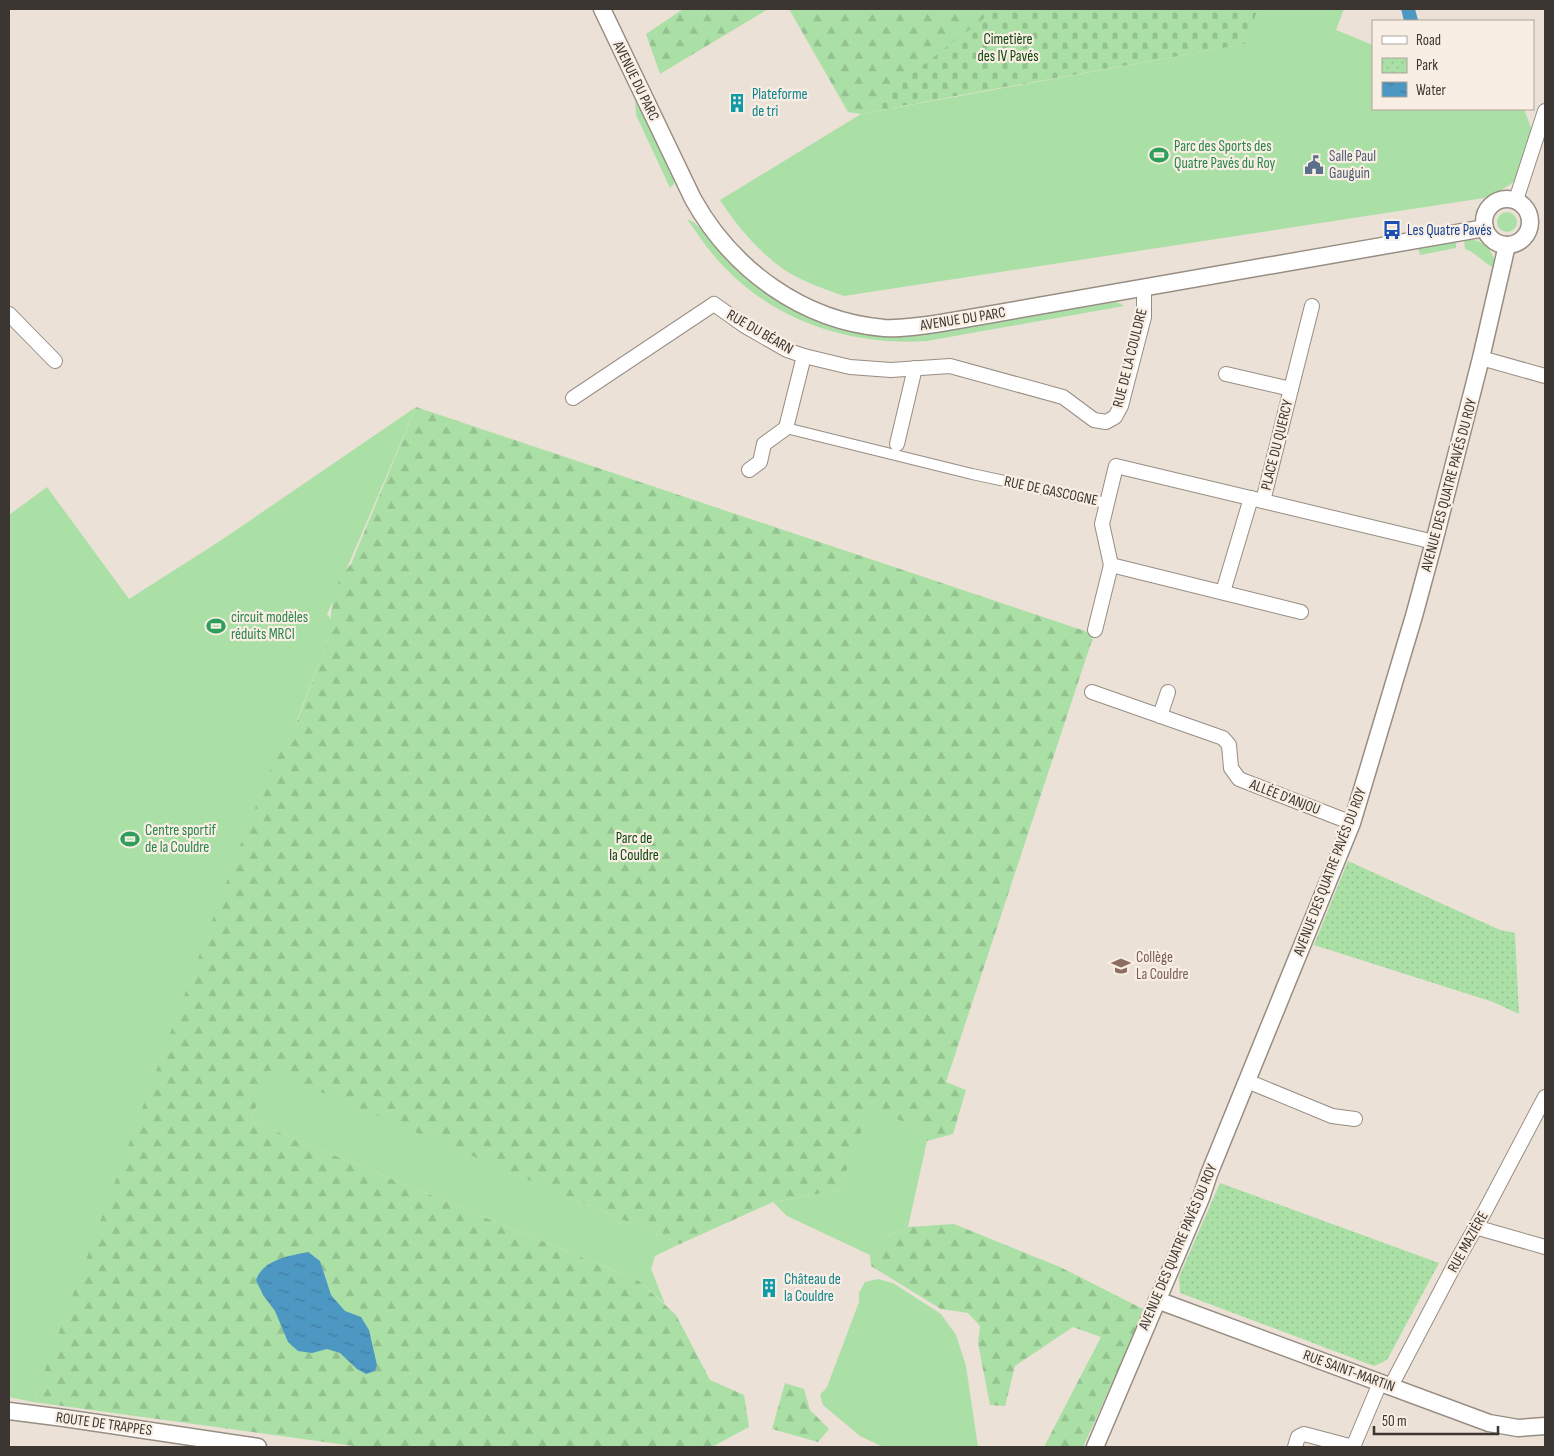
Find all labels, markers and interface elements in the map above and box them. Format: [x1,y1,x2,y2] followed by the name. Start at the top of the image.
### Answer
[1372,20,1534,110] legend
[977,30,1039,66] park label: Cimetière des IV Pavés
[1416,31,1441,50] text: Road
[608,37,663,124] street label: AVENUE DU PARC
[1416,56,1438,75] text: Park
[1416,81,1447,100] text: Water
[752,85,808,121] place label: Plateforme de tri
[726,92,748,114] building icon: Plateforme de tri
[1174,137,1276,173] place label: Parc des Sports des Quatre Pavés du Roy
[1148,144,1170,166] sports icon: Parc des Sports des Quatre Pavés du Roy
[1329,147,1376,183] place label: Salle Paul Gauguin
[1303,154,1325,176] public building icon: Salle Paul Gauguin
[1381,219,1403,241] bus stop icon: Les Quatre Pavés
[1407,221,1492,240] place label: Les Quatre Pavés
[918,303,1007,335] street label: AVENUE DU PARC
[723,305,797,359] street label: RUE DU BÉARN
[1109,307,1151,409] street label: RUE DE LA COULDRE
[1417,396,1481,574] street label: AVENUE DES QUATRE PAVÉS DU ROY
[1257,397,1298,492] street label: PLACE DU QUERCY
[1003,472,1099,510] street label: RUE DE GASCOGNE
[231,608,308,644] place label: circuit modèles réduits MRCI
[205,615,227,637] sports icon: circuit modèles réduits MRCI
[1246,775,1323,819] street label: ALLÉE D'ANJOU
[1289,785,1371,959] street label: AVENUE DES QUATRE PAVÉS DU ROY
[145,821,216,857] place label: Centre sportif de la Couldre
[119,828,141,850] sports icon: Centre sportif de la Couldre
[609,829,659,865] park label: Parc de la Couldre
[1136,948,1189,984] place label: Collège La Couldre
[1110,955,1132,977] school or university icon: Collège La Couldre
[1134,1161,1222,1334] street label: AVENUE DES QUATRE PAVÉS DU ROY
[1443,1208,1493,1276] street label: RUE MAZIÈRE
[784,1270,841,1306] place label: Château de la Couldre
[758,1277,780,1299] building icon: Château de la Couldre
[1301,1346,1397,1396] street label: RUE SAINT-MARTIN
[1374,1404,1498,1436] scale bar
[55,1408,153,1440] street label: ROUTE DE TRAPPES
[1382,1412,1407,1431] text: 50 m

